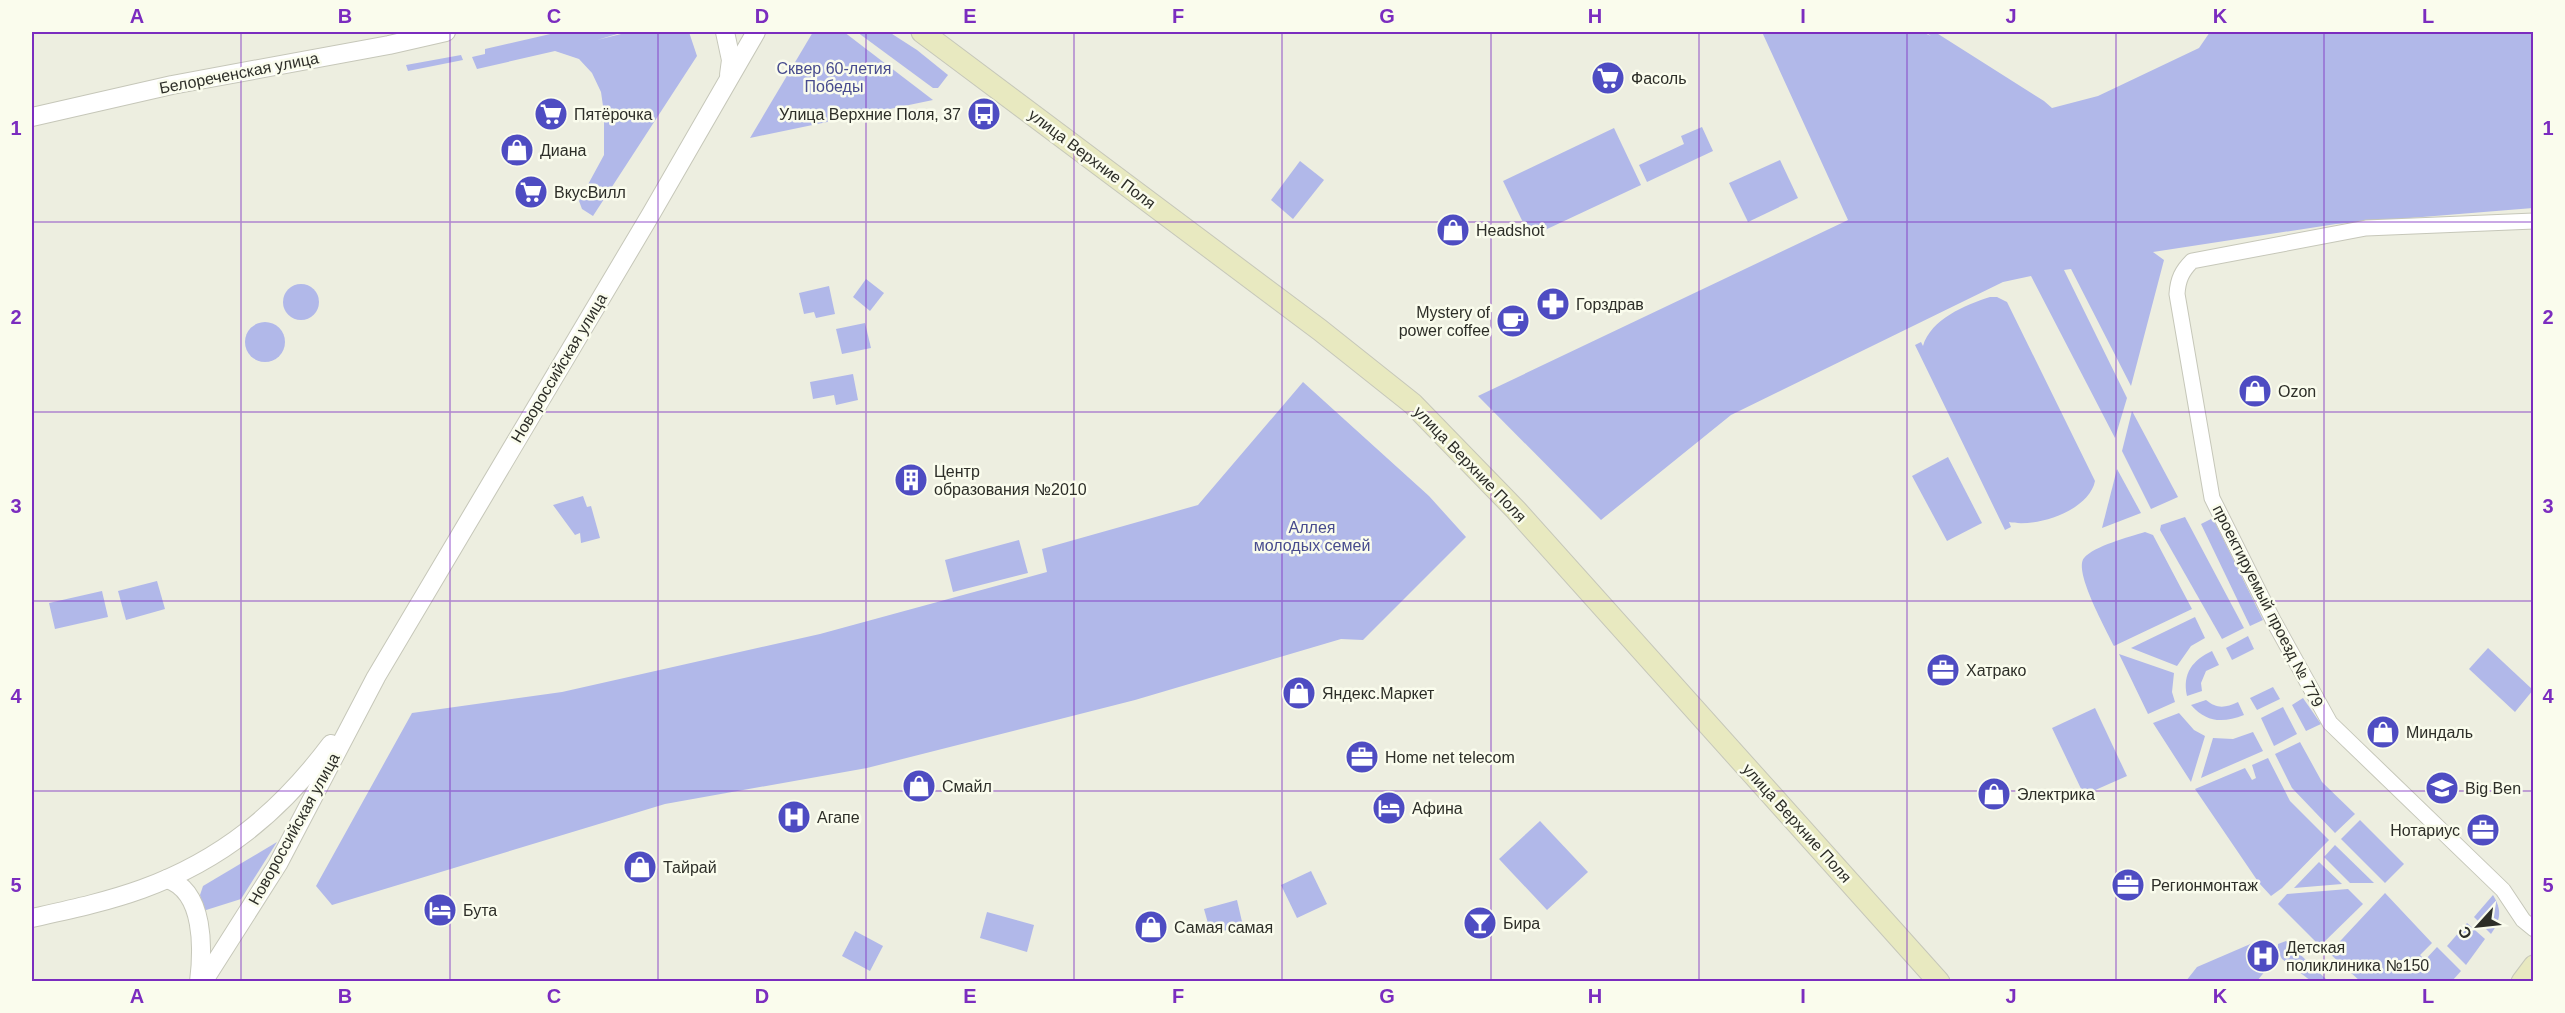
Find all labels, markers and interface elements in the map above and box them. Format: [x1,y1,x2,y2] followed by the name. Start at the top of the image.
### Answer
[130,5,144,27] text: A
[338,5,352,27] text: B
[547,5,561,27] text: C
[755,5,769,27] text: D
[963,5,977,27] text: E
[1172,5,1184,27] text: F
[1379,5,1395,27] text: G
[1588,5,1602,27] text: H
[1800,5,1806,27] text: I
[2005,5,2017,27] text: J
[2213,5,2228,27] text: K
[2422,5,2434,27] text: L
[158,49,320,97] street label: Белореченская улица
[777,60,891,95] park label: Сквер 60-летия Победы
[1590,60,1626,96] supermarket icon: Фасоль
[1631,70,1686,87] place label: Фасоль
[533,96,569,132] supermarket icon: Пятёрочка
[966,96,1002,132] bus stop icon: Улица Верхние Поля, 37
[574,106,653,123] place label: Пятёрочка
[779,106,961,123] place label: Улица Верхние Поля, 37
[1025,106,1159,212] street label: улица Верхние Поля
[10,117,22,139] text: 1
[2542,117,2554,139] text: 1
[499,132,535,168] shop icon: Диана
[540,142,587,159] place label: Диана
[513,174,549,210] supermarket icon: ВкусВилл
[554,184,626,201] place label: ВкусВилл
[1435,212,1471,248] shop icon: Headshot
[1476,222,1545,239] place label: Headshot
[1535,286,1571,322] pharmacy icon: Горздрав
[508,290,610,446] street label: Новороссийская улица
[1576,296,1644,313] place label: Горздрав
[1495,303,1531,339] cafe icon: Mystery of power coffee
[1399,304,1491,339] place label: Mystery of power coffee
[10,306,22,328] text: 2
[2542,306,2554,328] text: 2
[2237,373,2273,409] shop icon: Ozon
[2278,383,2316,400] place label: Ozon
[1410,403,1530,525] street label: улица Верхние Поля
[893,462,929,498] building icon: Центр образования №2010
[934,463,1087,498] place label: Центр образования №2010
[10,495,22,517] text: 3
[2542,495,2554,517] text: 3
[2210,502,2327,710] street label: проектируемый проезд № 779
[1254,519,1370,554] park label: Аллея молодых семей
[1925,652,1961,688] office icon: Хатрако
[1966,662,2027,679] place label: Хатрако
[1281,675,1317,711] shop icon: Яндекс.Маркет
[10,685,22,707] text: 4
[1322,685,1435,702] place label: Яндекс.Маркет
[2542,685,2554,707] text: 4
[2365,714,2401,750] shop icon: Миндаль
[2406,724,2473,741] place label: Миндаль
[1344,739,1380,775] office icon: Home net telecom
[1385,749,1515,766] place label: Home net telecom
[245,750,343,908] street label: Новороссийская улица
[1739,760,1855,886] street label: улица Верхние Поля
[901,768,937,804] shop icon: Смайл
[2424,770,2460,806] school or university icon: Big Ben
[1976,776,2012,812] shop icon: Электрика
[942,778,992,795] place label: Смайл
[2465,780,2521,797] place label: Big Ben
[2017,786,2095,803] place label: Электрика
[1371,790,1407,826] hotel icon: Афина
[776,799,812,835] hospital icon: Агапе
[1412,800,1463,817] place label: Афина
[817,809,860,826] place label: Агапе
[2465,812,2501,848] office icon: Нотариус
[2390,822,2460,839] place label: Нотариус
[622,849,658,885] shop icon: Тайрай
[663,859,717,876] place label: Тайрай
[2110,867,2146,903] office icon: Регионмонтаж
[10,874,22,896] text: 5
[2542,874,2554,896] text: 5
[2151,877,2258,894] place label: Регионмонтаж
[422,892,458,928] hotel icon: Бута
[2448,896,2508,956] north arrow
[463,902,497,919] place label: Бута
[1462,905,1498,941] bar icon: Бира
[1133,909,1169,945] shop icon: Самая самая
[1503,915,1540,932] place label: Бира
[1174,919,1273,936] place label: Самая самая
[2455,923,2475,942] text: С
[2245,938,2281,974] hospital icon: Детская поликлиника №150
[2286,939,2429,974] place label: Детская поликлиника №150
[130,985,144,1007] text: A
[338,985,352,1007] text: B
[547,985,561,1007] text: C
[755,985,769,1007] text: D
[963,985,977,1007] text: E
[1172,985,1184,1007] text: F
[1379,985,1395,1007] text: G
[1588,985,1602,1007] text: H
[1800,985,1806,1007] text: I
[2005,985,2017,1007] text: J
[2213,985,2228,1007] text: K
[2422,985,2434,1007] text: L

